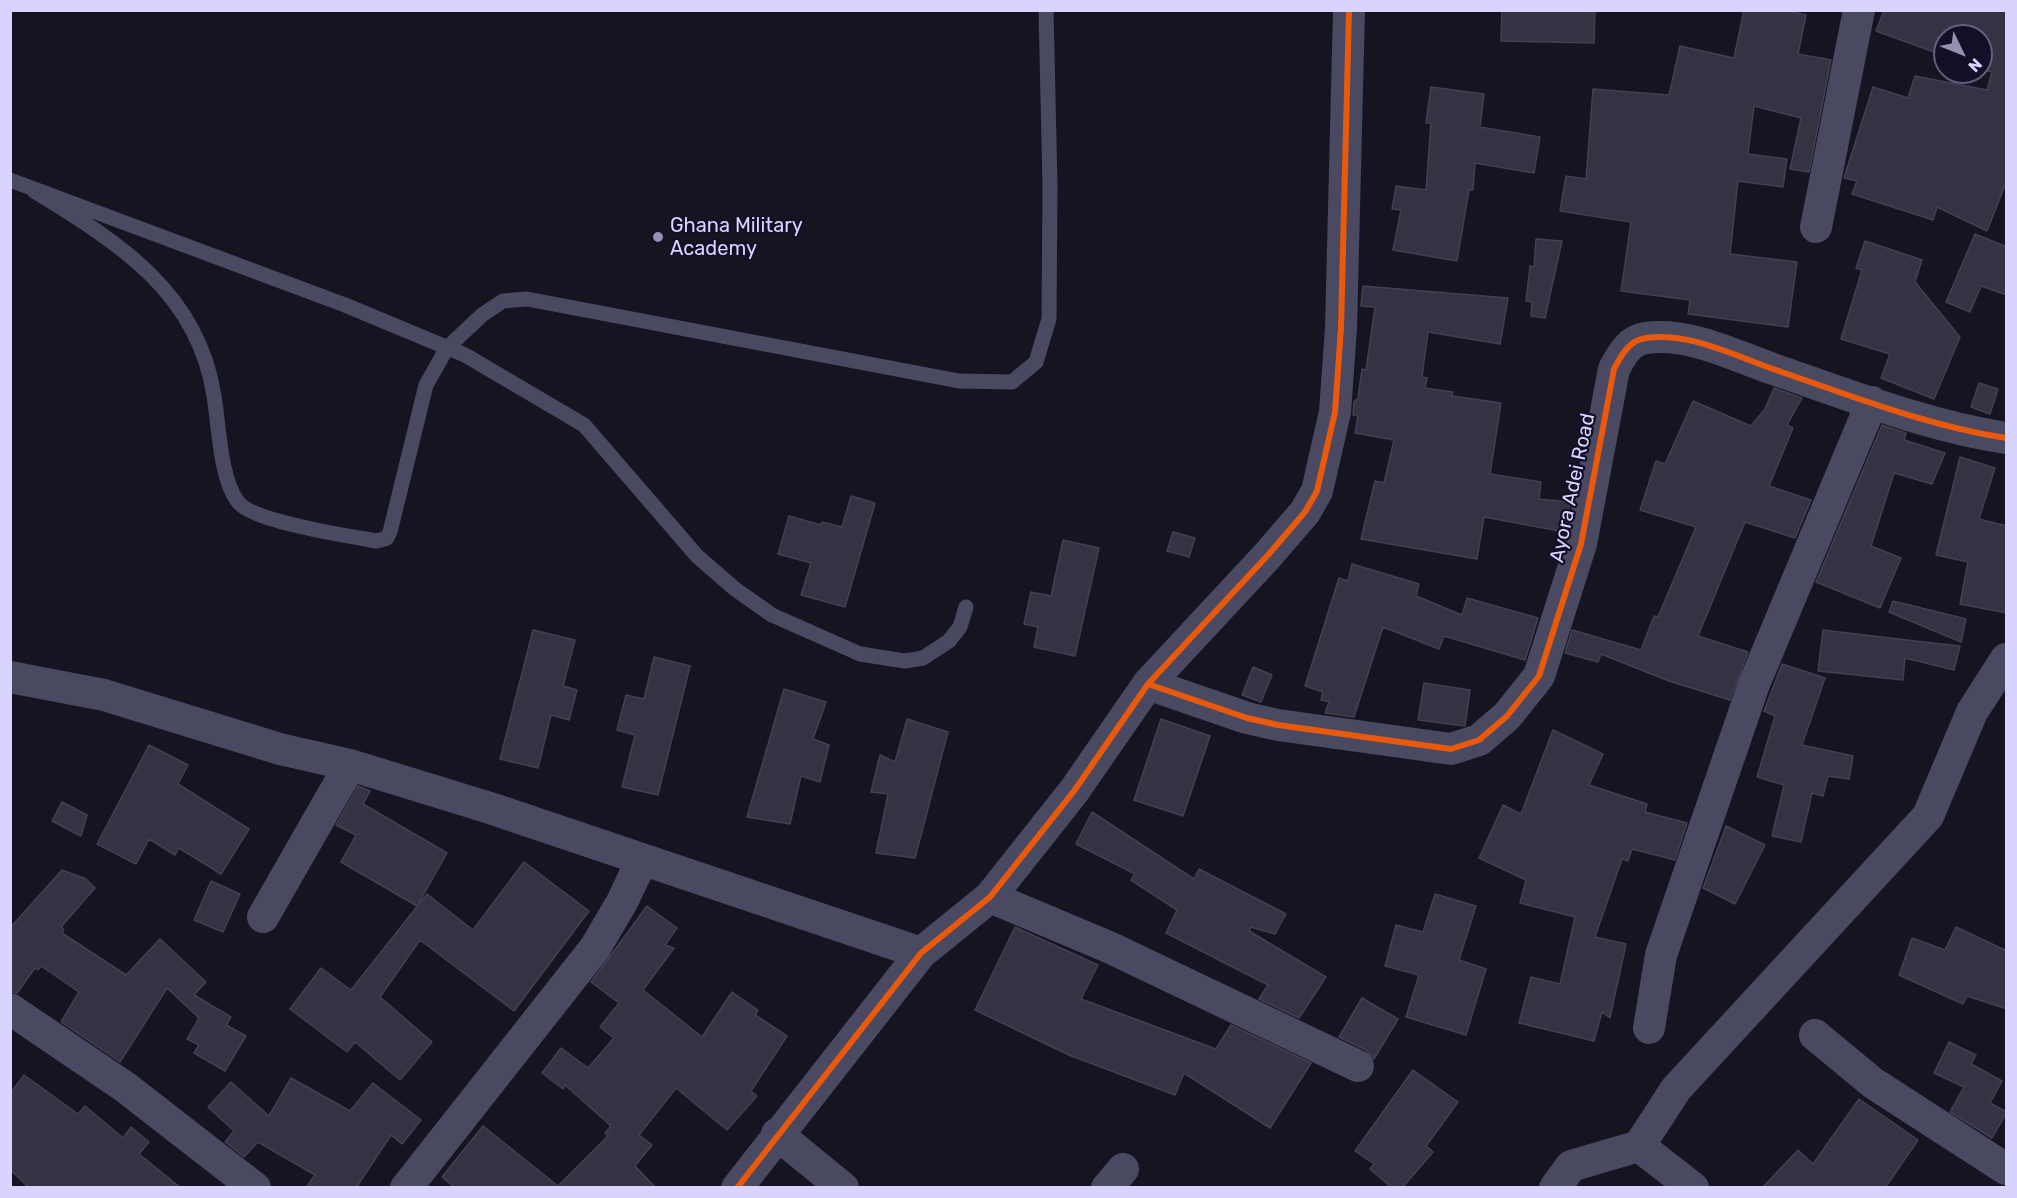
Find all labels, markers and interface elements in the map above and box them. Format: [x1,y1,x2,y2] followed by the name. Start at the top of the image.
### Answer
[1933,24,1993,84] north arrow
[1964,55,1986,76] text: N
[670,214,803,261] place label: Ghana Military Academy
[651,230,665,244] marker: Ghana Military Academy
[1545,411,1601,565] street label: Ayora Adei Road

